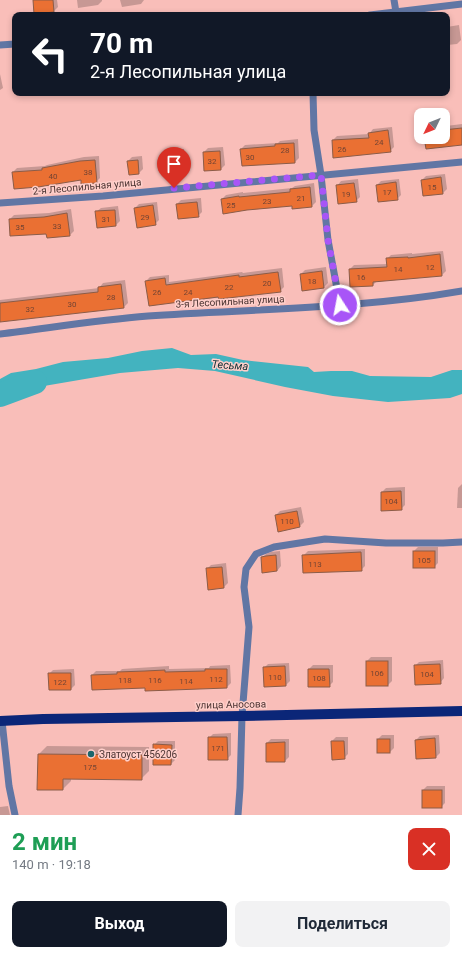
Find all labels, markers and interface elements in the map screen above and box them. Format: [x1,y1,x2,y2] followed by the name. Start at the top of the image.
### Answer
[90,27,153,60] text: 70 m
[24,28,76,80] icon: left
[90,61,286,82] text: 2-я Лесопильная улица
[414,108,450,144] north arrow
[414,108,450,144] map controls
[375,138,384,147] house number: 24
[338,145,347,154] house number: 26
[281,146,290,155] house number: 28
[157,147,191,188] pin
[163,153,185,175] icon: arrive
[246,153,255,162] house number: 30
[208,157,217,166] house number: 32
[84,168,93,177] house number: 38
[49,172,58,181] house number: 40
[32,176,142,197] street label: 2-я Лесопильная улица
[428,183,437,192] house number: 15
[383,188,392,197] house number: 17
[342,190,351,199] house number: 19
[297,194,306,203] house number: 21
[263,197,272,206] house number: 23
[227,201,236,210] house number: 25
[141,213,150,222] house number: 29
[102,215,111,224] house number: 31
[53,222,62,231] house number: 33
[16,223,25,232] house number: 35
[426,263,435,272] house number: 12
[394,265,403,274] house number: 14
[357,273,366,282] house number: 16
[308,277,317,286] house number: 18
[263,279,272,288] house number: 20
[225,283,234,292] house number: 22
[319,284,361,326] position arrow
[153,288,162,297] house number: 26
[184,288,193,297] house number: 24
[107,293,116,302] house number: 28
[175,293,285,310] street label: 3-я Лесопильная улица
[68,300,77,309] house number: 30
[26,305,35,314] house number: 32
[211,358,249,373] water label: Тесьма
[384,497,398,506] house number: 104
[280,517,294,526] house number: 110
[417,556,431,565] house number: 105
[308,560,322,569] house number: 113
[370,669,384,678] house number: 106
[420,670,434,679] house number: 104
[268,673,282,682] house number: 110
[312,674,326,683] house number: 108
[209,675,223,684] house number: 112
[118,676,132,685] house number: 118
[148,676,162,685] house number: 116
[179,677,193,686] house number: 114
[53,678,67,687] house number: 122
[196,698,266,711] street label: улица Аносова
[211,744,225,753] house number: 171
[86,749,96,759] marker: Златоуст 456206
[99,749,178,760] place label: Златоуст 456206
[83,763,97,772] house number: 175
[12,828,77,856] text: 2 мин
[408,828,450,870] button: close
[12,857,91,872] text: 140 m · 19:18
[12,901,227,947] button: Выход
[235,901,450,947] button: Поделиться

